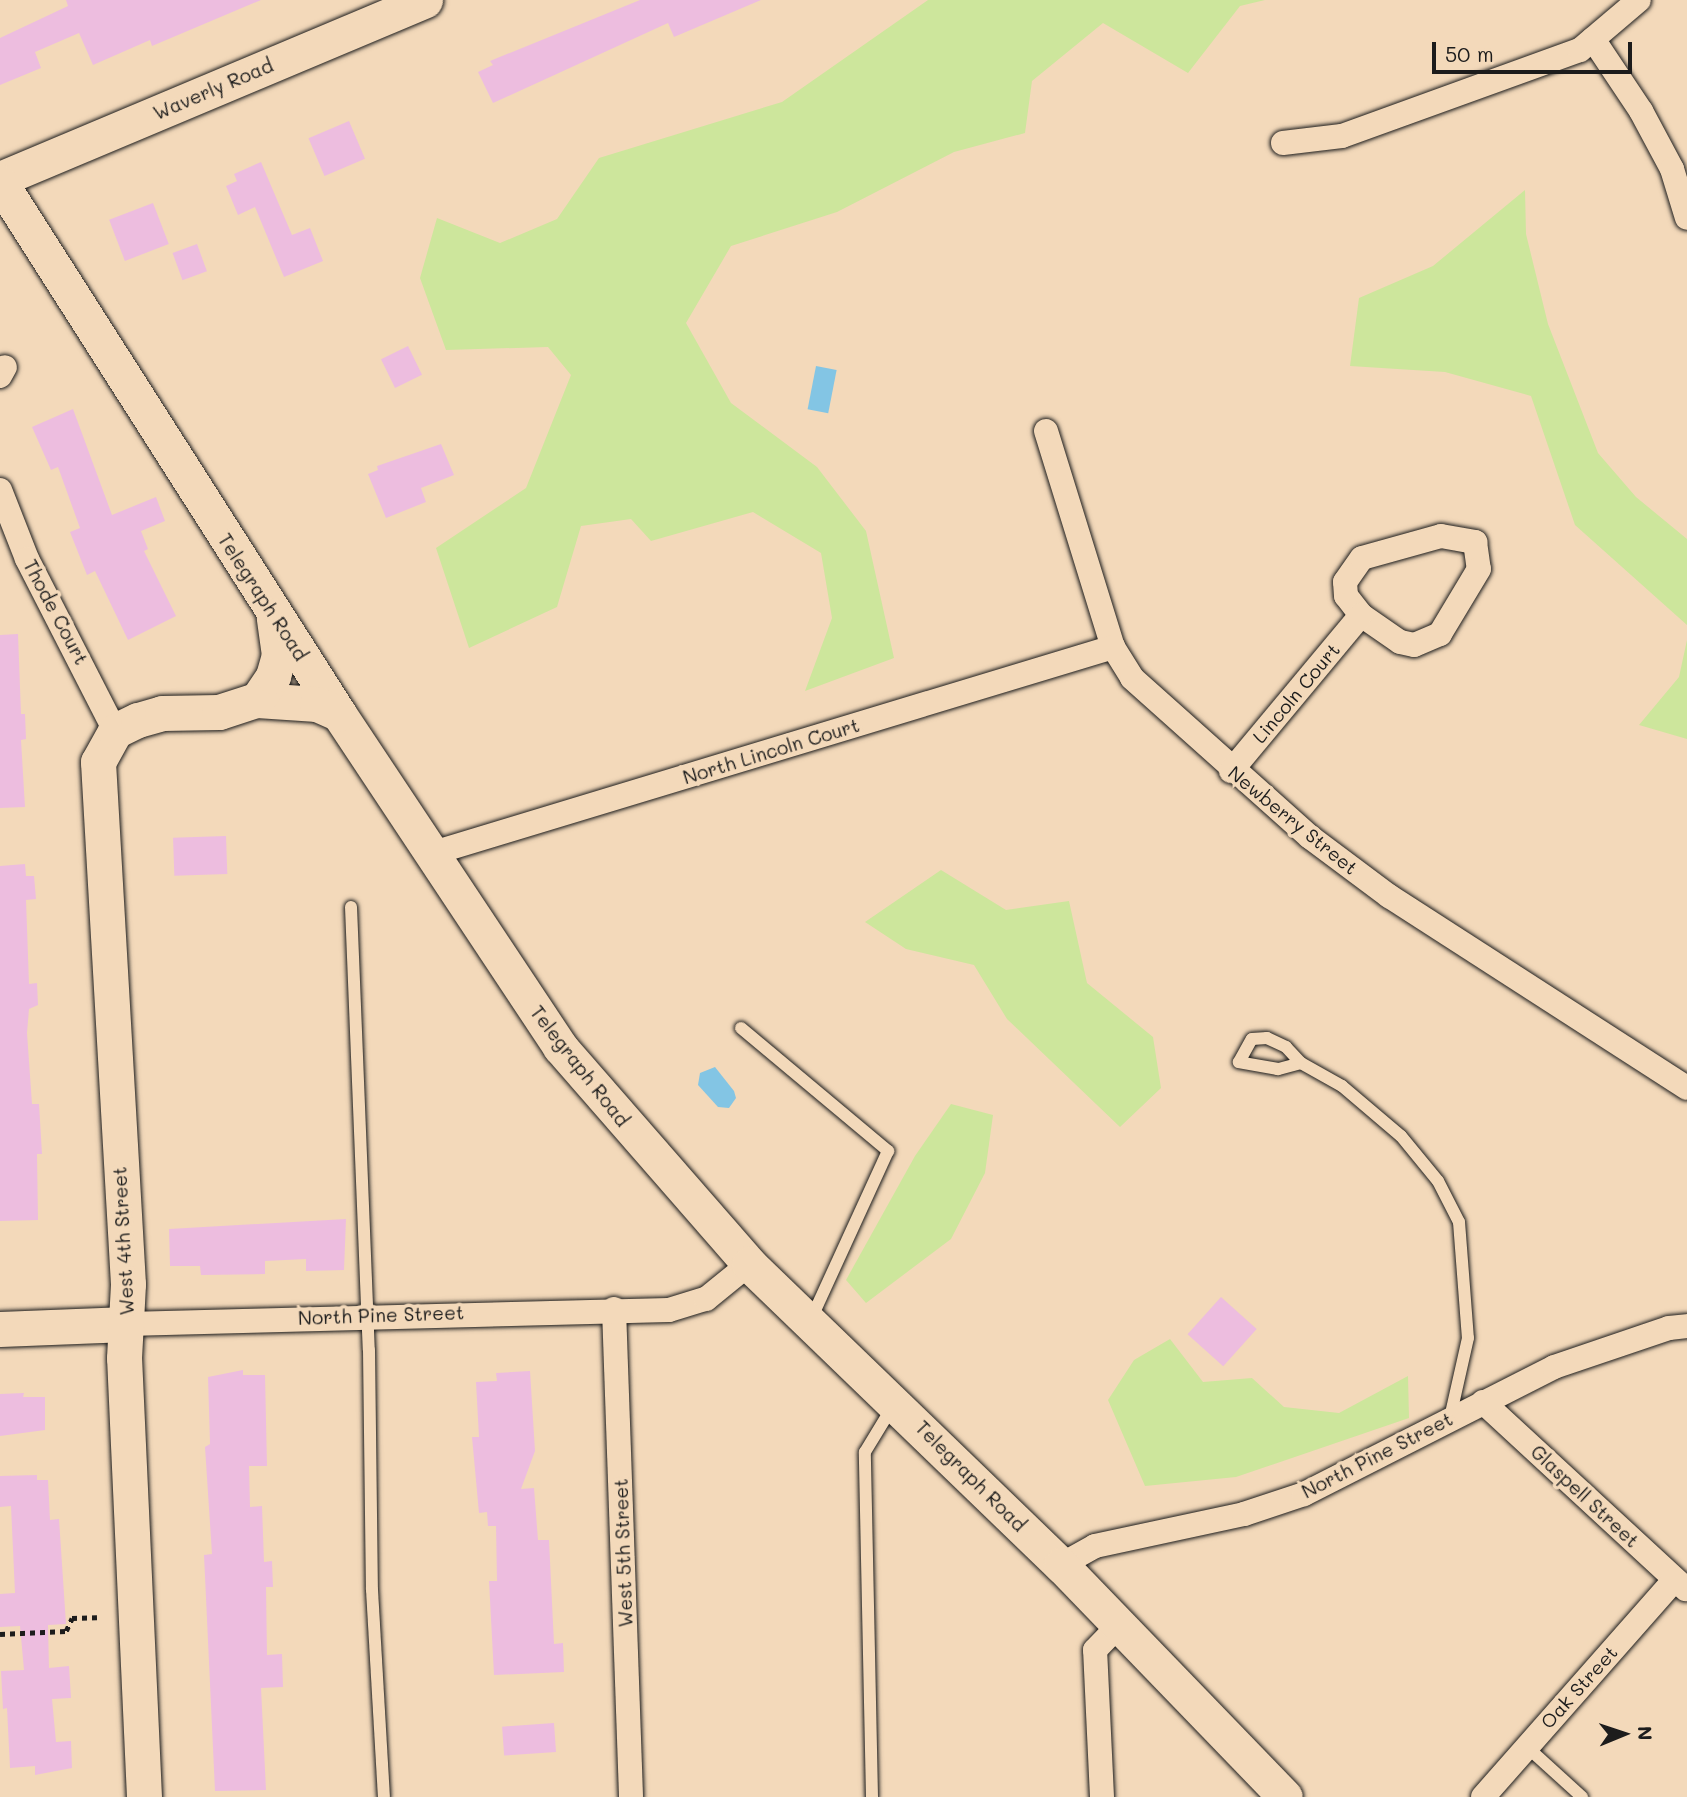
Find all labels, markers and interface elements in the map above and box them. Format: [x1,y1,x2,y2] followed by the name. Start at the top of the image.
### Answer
[1435,28,1634,72] scale bar
[1445,40,1494,67] text: 50 m
[150,54,276,124] street label: Waverly Road
[213,529,313,665] street label: Telegraph Road
[19,556,93,668] street label: Thode Court
[1248,638,1344,748] street label: Lincoln Court
[680,713,862,789] street label: North Lincoln Court
[1224,761,1362,879] street label: Newberry Street
[526,1001,634,1131] street label: Telegraph Road
[108,1166,138,1316] street label: West 4th Street
[298,1301,464,1329] street label: North Pine Street
[1298,1407,1456,1503] street label: North Pine Street
[911,1416,1031,1536] street label: Telegraph Road
[1526,1440,1644,1552] street label: Glaspell Street
[609,1478,637,1628] street label: West 5th Street
[1536,1641,1622,1733] street label: Oak Street
[1589,1699,1659,1769] north arrow
[1633,1726,1658,1741] text: N

